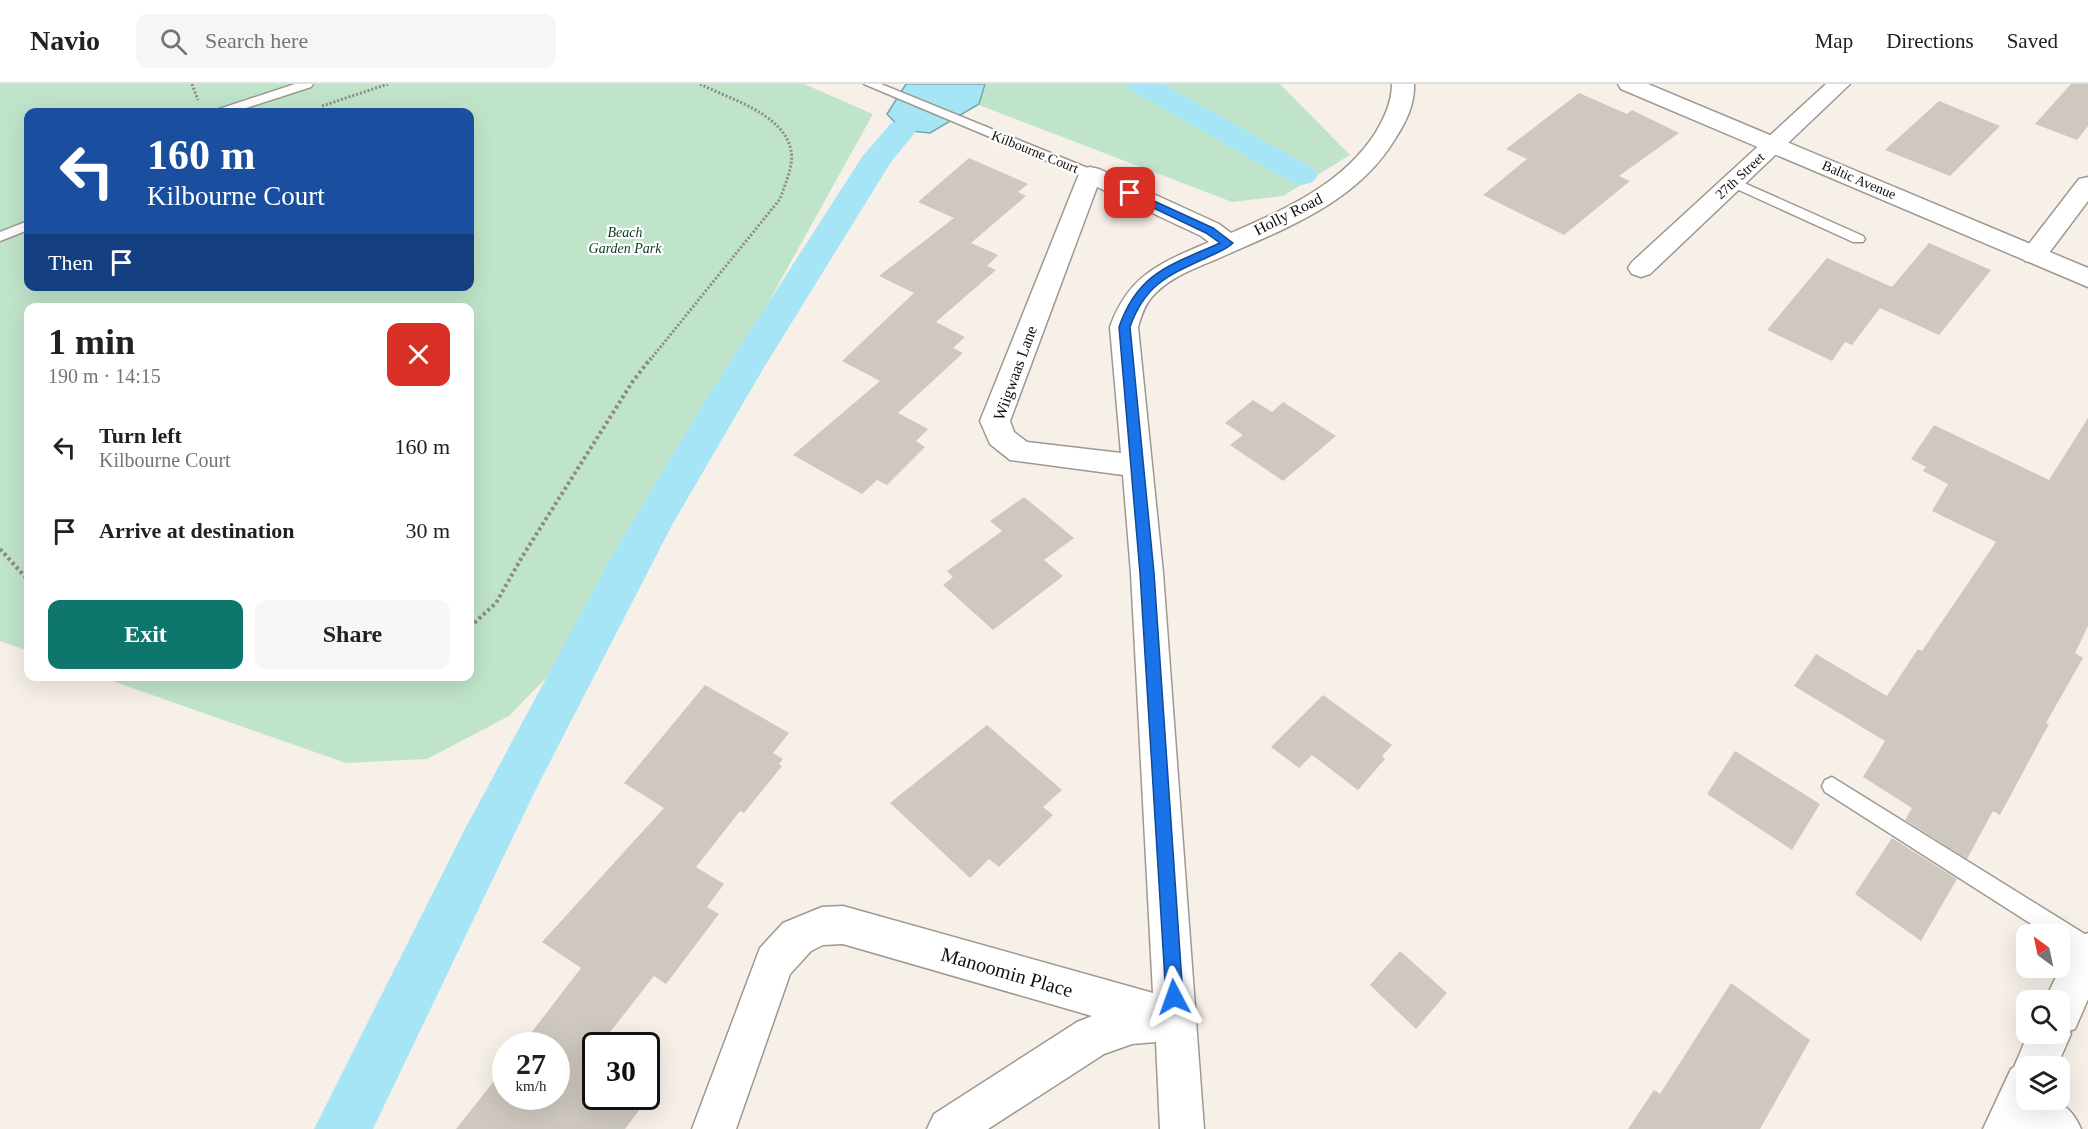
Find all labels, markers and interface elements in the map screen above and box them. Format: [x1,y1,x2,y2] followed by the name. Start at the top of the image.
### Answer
[136,14,556,68] search box
[30,25,100,56] text: Navio
[157,25,190,58] icon: search
[205,28,308,53] text: Search here
[1815,29,1853,53] text: Map
[1886,29,1974,53] text: Directions
[2007,29,2058,53] text: Saved
[989,128,1081,176] street label: Kilbourne Court
[48,132,126,210] icon: left
[147,132,256,178] text: 160 m
[1713,150,1768,202] street label: 27th Street
[1820,158,1898,202] street label: Baltic Avenue
[1104,167,1155,218] pin
[1113,176,1146,209] icon: arrive
[147,181,325,211] text: Kilbourne Court
[1251,190,1325,239] street label: Holly Road
[589,225,662,256] park label: Beach Garden Park
[105,246,138,279] icon: arrive
[48,250,93,275] text: Then
[48,322,135,362] text: 1 min
[387,323,450,386] button: close
[990,323,1041,423] street label: Wiigwaas Lane
[48,365,161,387] text: 190 m · 14:15
[99,423,182,448] text: Turn left
[48,431,81,464] icon: left
[394,434,450,459] text: 160 m
[99,449,231,471] text: Kilbourne Court
[48,515,81,548] icon: arrive
[99,518,295,543] text: Arrive at destination
[405,518,450,543] text: 30 m
[48,600,243,669] button: Exit
[255,600,450,669] button: Share
[2016,924,2070,978] north arrow
[2016,924,2070,1110] map controls
[939,943,1076,1001] street label: Manoomin Place
[1142,965,1206,1029] position arrow
[2016,990,2070,1044] button: search
[582,1032,660,1110] speed limit sign: 30
[516,1047,546,1080] text: 27
[2016,1056,2070,1110] button: layers
[516,1078,546,1094] text: km/h

